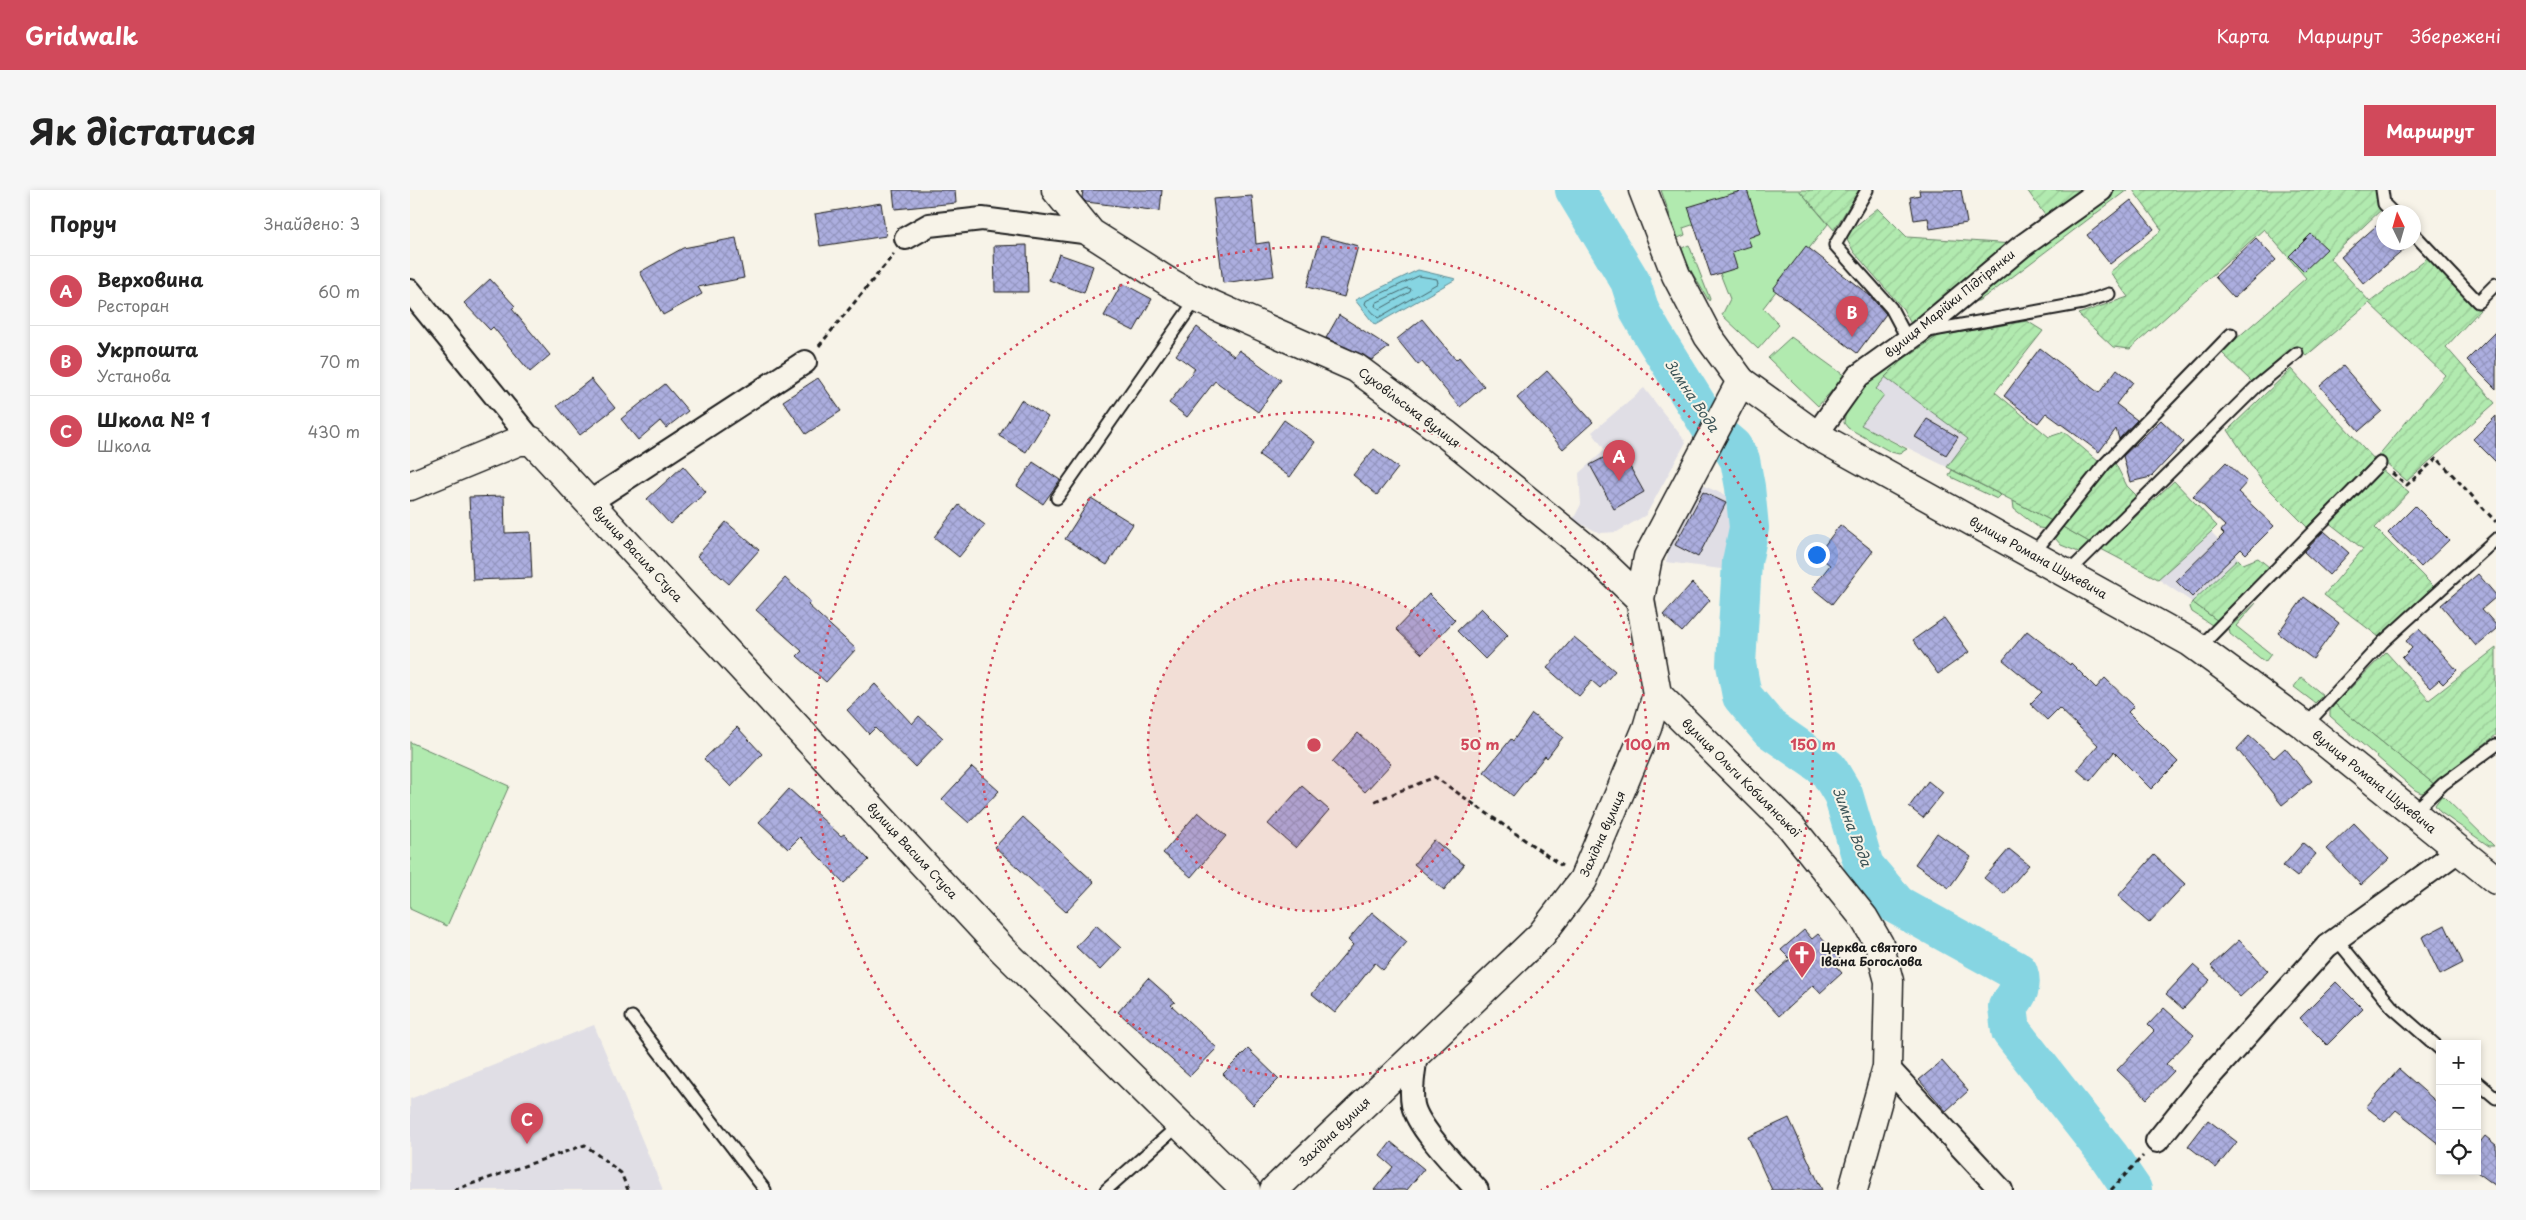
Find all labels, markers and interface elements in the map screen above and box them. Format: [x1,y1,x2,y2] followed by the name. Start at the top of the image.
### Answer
[25,17,138,53] text: Gridwalk
[2216,22,2269,49] text: Карта
[2297,22,2382,49] text: Маршрут
[2410,22,2501,49] text: Збережені
[30,104,256,157] text: Як дістатися
[2364,105,2496,156] button: Маршрут
[2376,205,2421,250] north arrow
[50,207,117,239] text: Поруч
[264,211,360,235] text: Знайдено: 3
[1880,245,2018,361] street label: вулиця Марійки Підгірянки
[97,265,203,293] text: Верховина
[60,279,72,303] text: A
[318,279,360,303] text: 60 m
[97,293,170,317] text: Ресторан
[1836,296,1868,337] pin: B
[97,335,198,363] text: Укрпошта
[61,349,71,373] text: B
[320,349,360,373] text: 70 m
[1660,355,1725,437] water label: Зимна Вода
[97,363,170,387] text: Установа
[1355,363,1464,452] street label: Суховільська вулиця
[97,405,210,433] text: Школа № 1
[60,419,72,443] text: C
[308,419,360,443] text: 430 m
[97,433,151,457] text: Школа
[1603,440,1635,481] pin: A
[588,501,687,606] street label: вулиця Василя Стуса
[1966,512,2111,603] street label: вулиця Романа Шухевича
[1804,542,1830,568] your location
[1678,714,1806,841] street label: вулиця Ольги Кобилянської
[2309,725,2441,837] street label: вулиця Романа Шухевича
[1461,732,1499,755] text: 50 m
[1624,732,1670,755] text: 100 m
[1790,732,1836,755] text: 150 m
[1305,736,1323,754] centre of rings
[1828,784,1878,871] water label: Зимна Вода
[1575,788,1629,879] street label: Західна вулиця
[863,798,962,903] street label: вулиця Василя Стуса
[1821,938,1922,970] place label: Церква святого Івана Богослова
[1787,940,1817,979] church icon: Церква святого Івана Богослова
[2436,1040,2481,1175] map controls
[2436,1040,2481,1085] button: +
[2436,1085,2481,1130] button: −
[1295,1093,1374,1170] street label: Західна вулиця
[511,1103,543,1144] pin: C
[2436,1130,2481,1175] button: locate

